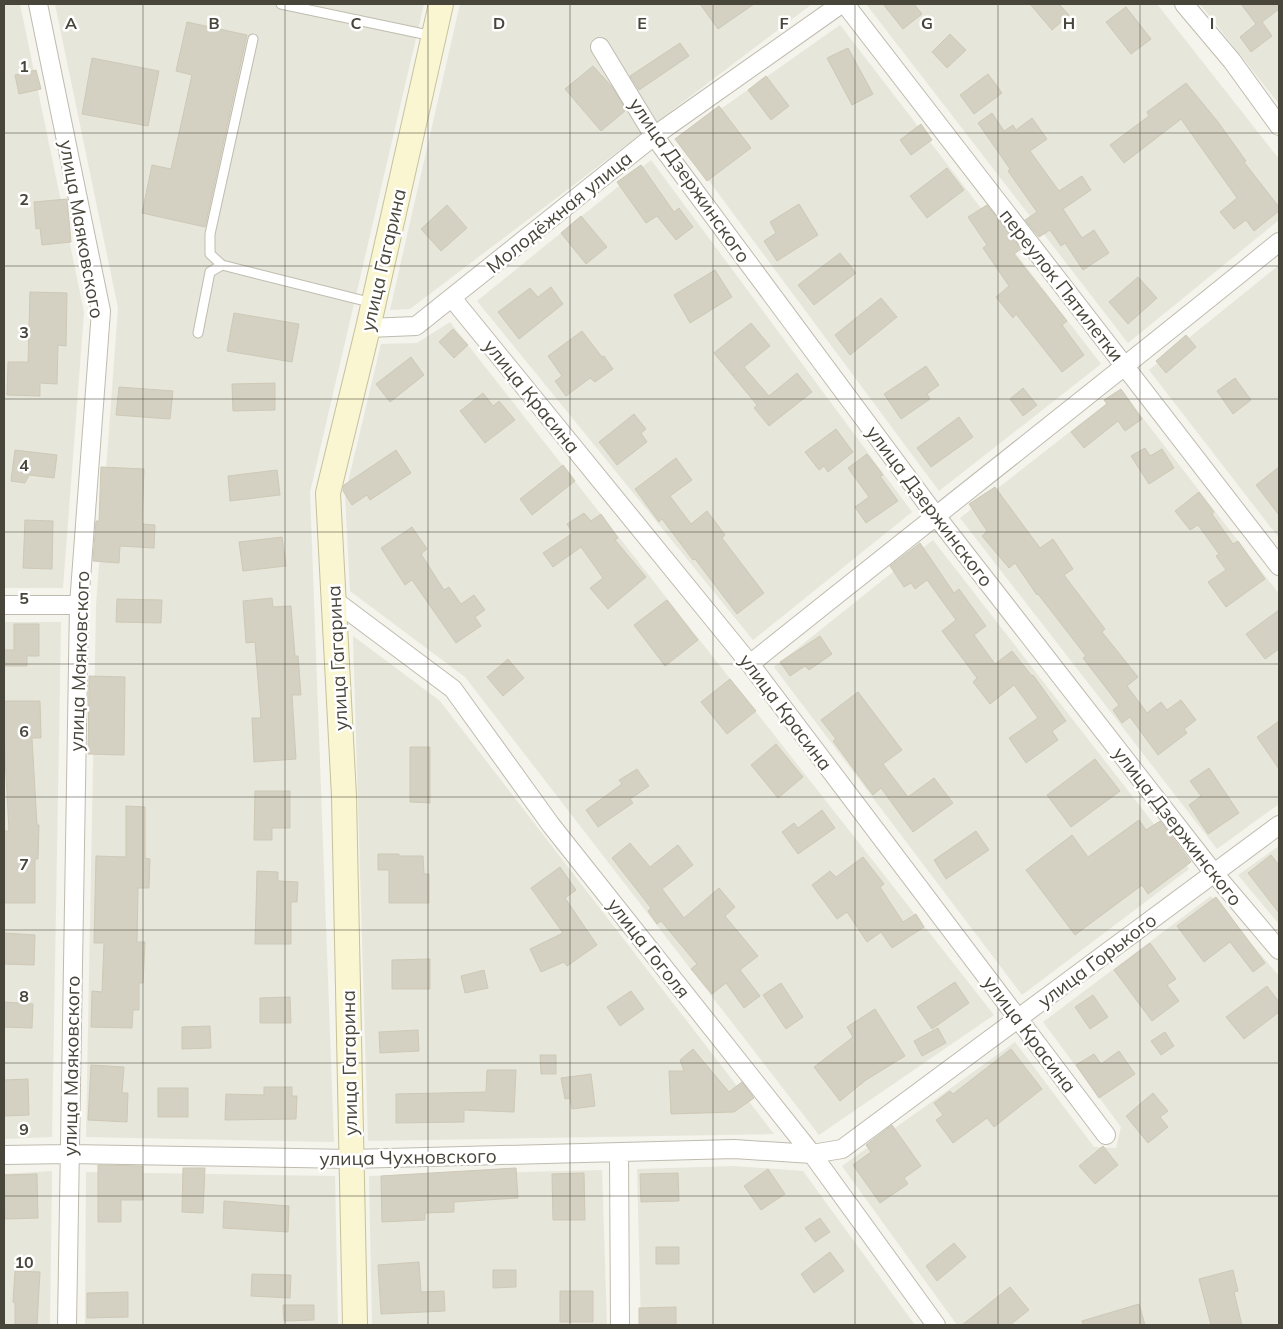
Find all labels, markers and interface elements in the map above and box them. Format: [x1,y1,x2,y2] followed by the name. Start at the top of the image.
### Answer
[65,13,77,33] text: A
[208,13,220,33] text: B
[351,13,362,33] text: C
[493,13,505,33] text: D
[637,13,647,33] text: E
[779,13,789,33] text: F
[921,13,933,33] text: G
[1063,13,1075,33] text: H
[1210,13,1214,33] text: I
[19,56,29,76] text: 1
[624,93,756,267] street label: улица Дзержинского
[54,138,110,320] street label: улица Маяковского
[481,146,637,278] street label: Молодёжная улица
[355,186,411,334] street label: улица Гагарина
[19,189,29,209] text: 2
[995,204,1129,366] street label: переулок Пятилетки
[19,322,29,342] text: 3
[479,334,585,458] street label: улица Красина
[862,421,998,591] street label: улица Дзержинского
[19,455,29,475] text: 4
[64,570,94,752] street label: улица Маяковского
[321,585,353,731] street label: улица Гагарина
[19,588,29,608] text: 5
[734,649,838,775] street label: улица Красина
[19,721,29,741] text: 6
[1108,742,1248,910] street label: улица Дзержинского
[19,854,29,874] text: 7
[602,893,696,1003] street label: улица Гоголя
[1033,908,1161,1012] street label: улица Горького
[978,971,1082,1097] street label: улица Красина
[57,975,85,1157] street label: улица Маяковского
[19,986,29,1006] text: 8
[336,990,362,1136] street label: улица Гагарина
[19,1119,29,1139] text: 9
[319,1143,497,1171] street label: улица Чухновского
[14,1252,34,1272] text: 10

